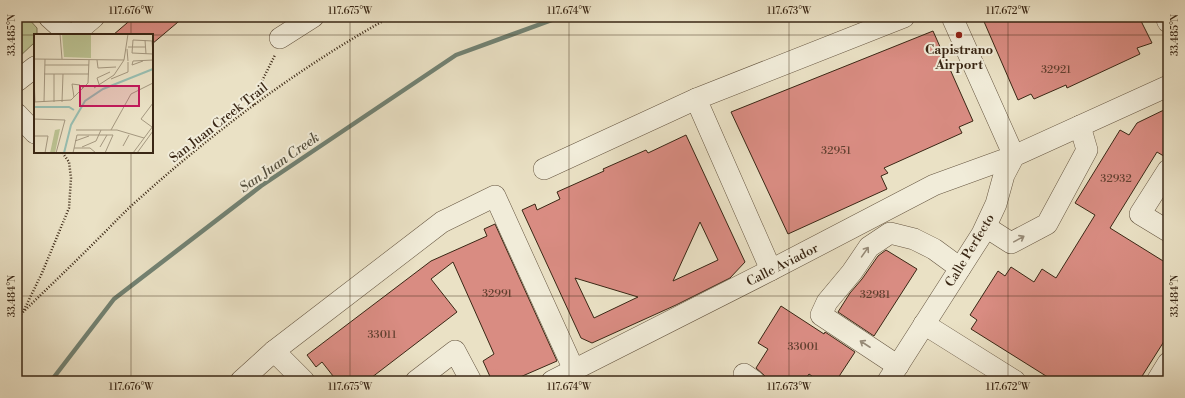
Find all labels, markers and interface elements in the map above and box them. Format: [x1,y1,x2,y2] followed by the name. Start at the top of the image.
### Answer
[109,5,154,17] text: 117.676°W
[328,5,373,17] text: 117.675°W
[547,5,592,17] text: 117.674°W
[767,5,812,17] text: 117.673°W
[986,5,1031,17] text: 117.672°W
[6,13,18,56] text: 33.485°N
[1169,13,1181,56] text: 33.485°N
[954,30,964,40] marker: Capistrano Airport
[34,34,153,153] inset map
[925,42,993,73] place label: Capistrano Airport
[1041,63,1071,77] house number: 32921
[166,79,271,166] street label: San Juan Creek Trail
[236,129,323,197] water label: San Juan Creek
[821,144,851,158] house number: 32951
[1100,172,1132,186] house number: 32932
[942,211,998,290] street label: Calle Perfecto
[1013,235,1025,243] one-way arrow
[744,240,821,290] street label: Calle Aviador
[861,247,869,258] one-way arrow
[6,274,18,317] text: 33.484°N
[1169,274,1181,317] text: 33.484°N
[482,287,512,301] house number: 32991
[860,288,890,302] house number: 32981
[368,328,397,342] house number: 33011
[787,340,819,354] house number: 33001
[859,340,871,348] one-way arrow
[109,381,154,393] text: 117.676°W
[328,381,373,393] text: 117.675°W
[547,381,592,393] text: 117.674°W
[767,381,812,393] text: 117.673°W
[986,381,1031,393] text: 117.672°W

